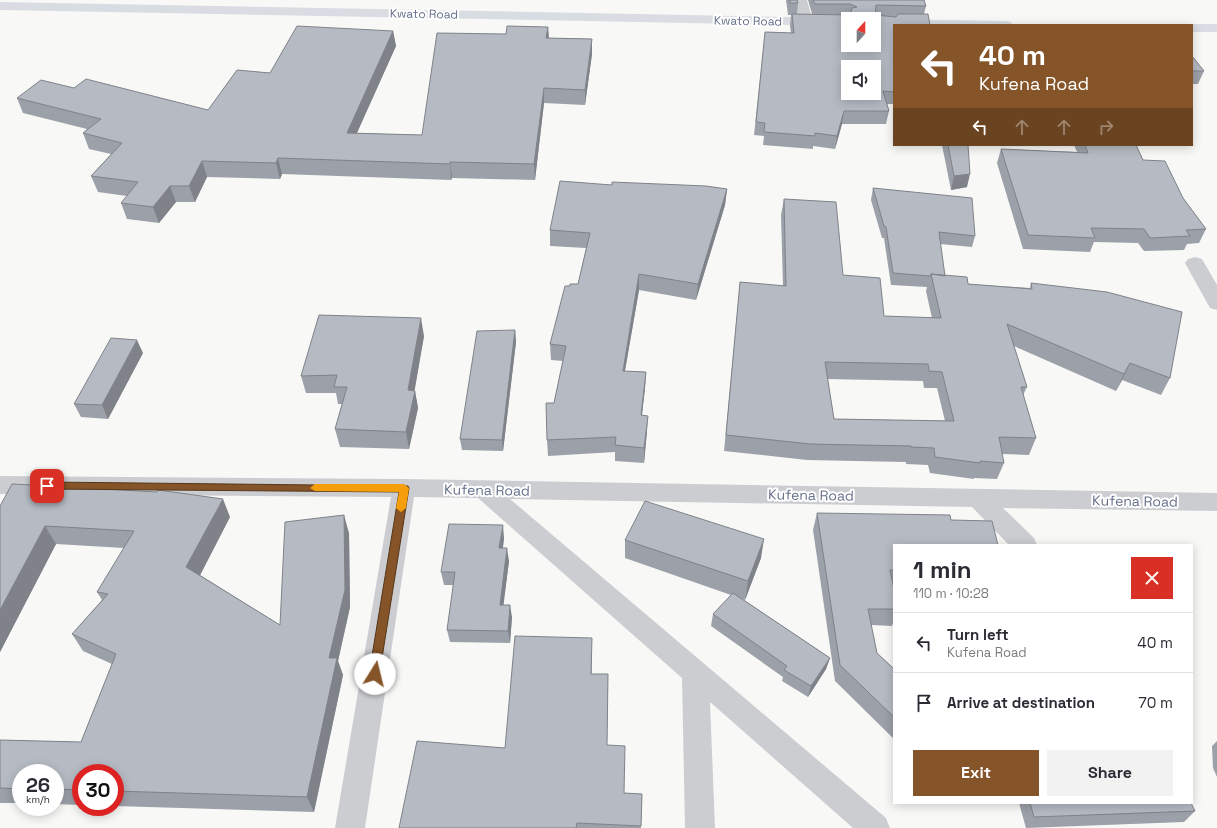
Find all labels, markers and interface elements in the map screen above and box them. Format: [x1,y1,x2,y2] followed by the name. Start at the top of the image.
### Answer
[390,5,458,23] street label: Kwato Road
[714,12,782,30] street label: Kwato Road
[841,12,881,52] north arrow
[841,12,881,100] map controls
[979,37,1046,73] text: 40 m
[913,40,965,92] icon: left
[841,60,881,100] button: sound
[979,72,1089,95] text: Kufena Road
[969,116,991,138] icon: left
[1011,116,1033,138] icon: ahead
[1053,116,1075,138] icon: ahead
[1095,116,1117,138] icon: right
[30,469,64,503] pin
[36,475,58,497] icon: arrive
[444,480,530,500] street label: Kufena Road
[768,485,854,505] street label: Kufena Road
[1092,491,1178,511] street label: Kufena Road
[913,554,972,585] text: 1 min
[1131,557,1173,599] button: close
[913,585,989,602] text: 110 m · 10:28
[947,625,1009,644] text: Turn left
[913,632,935,654] icon: left
[1137,633,1173,652] text: 40 m
[947,644,1027,661] text: Kufena Road
[354,653,396,695] position arrow
[913,692,935,714] icon: arrive
[947,693,1095,712] text: Arrive at destination
[1138,693,1173,712] text: 70 m
[913,750,1039,796] button: Exit
[1047,750,1173,796] button: Share
[72,764,124,816] speed limit sign: 30
[26,772,50,798] text: 26
[26,793,50,806] text: km/h

